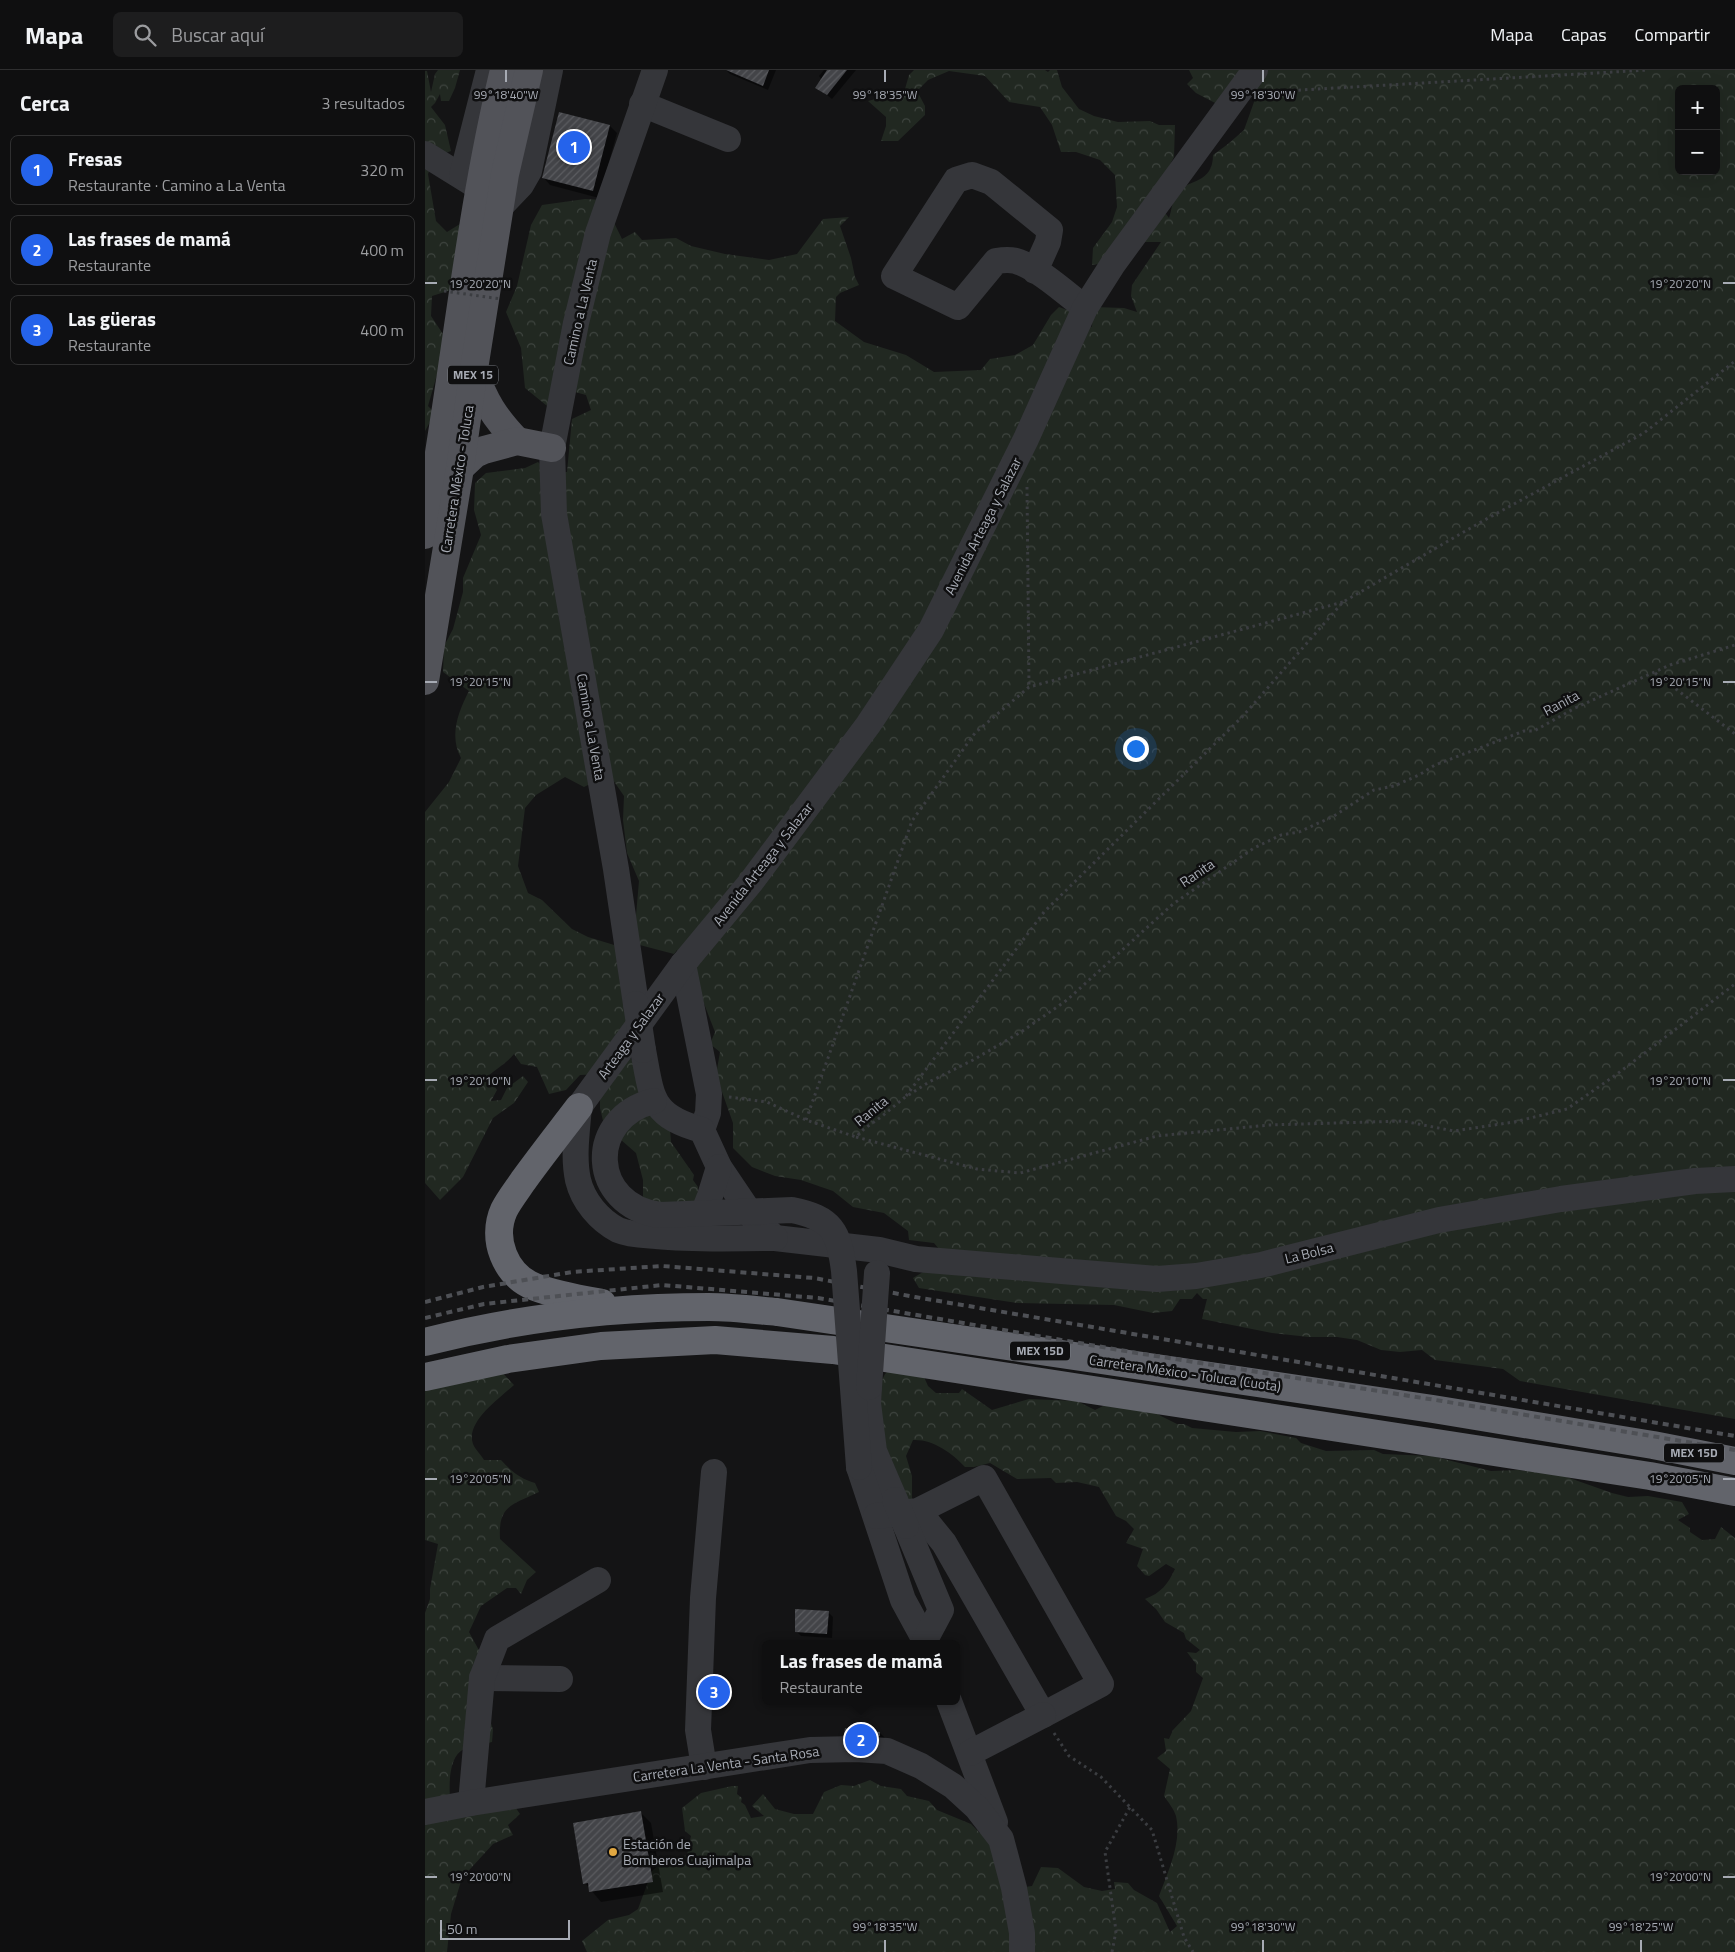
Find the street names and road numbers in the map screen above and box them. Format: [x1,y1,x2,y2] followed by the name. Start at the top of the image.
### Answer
[557,257,602,367] street label: Camino a La Venta
[448,366,498,384] road number: MEX 15
[434,404,479,554] street label: Carretera México - Toluca
[939,453,1027,598] street label: Avenida Arteaga y Salazar
[572,672,611,782] street label: Camino a La Venta
[1539,684,1583,721] street label: Ranita
[707,797,818,930] street label: Avenida Arteaga y Salazar
[1175,853,1218,892] street label: Ranita
[592,988,669,1083] street label: Arteaga y Salazar
[849,1090,892,1131] street label: Ranita
[1282,1236,1335,1269] street label: La Bolsa
[1010,1342,1070,1360] road number: MEX 15D
[1088,1349,1282,1396] street label: Carretera México - Toluca (Cuota)
[1664,1444,1724,1462] road number: MEX 15D
[631,1740,820,1787] street label: Carretera La Venta - Santa Rosa

